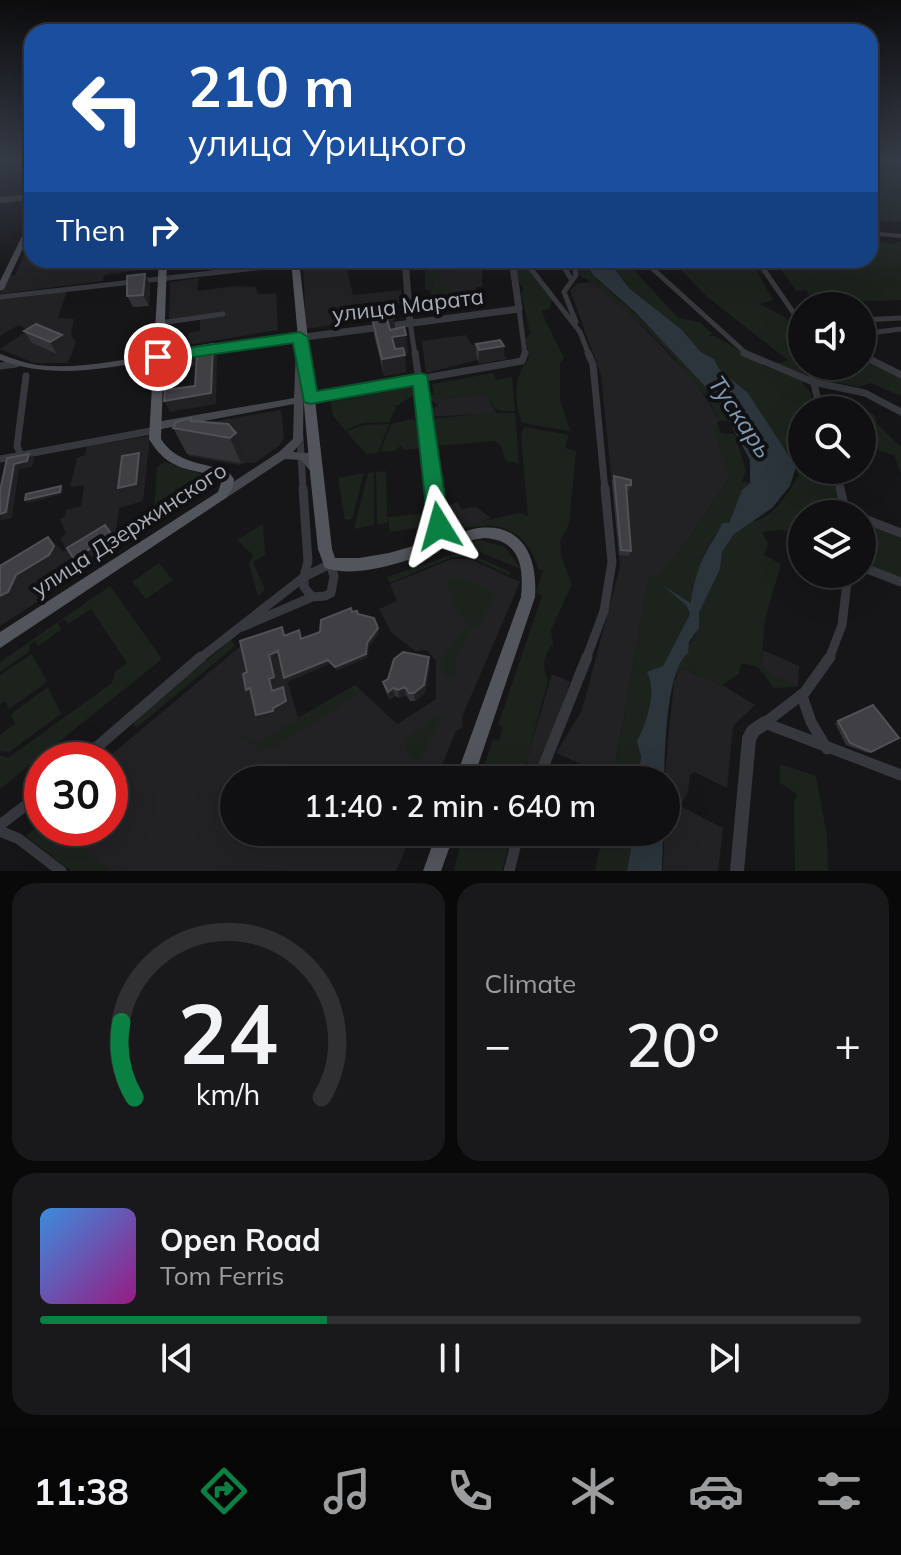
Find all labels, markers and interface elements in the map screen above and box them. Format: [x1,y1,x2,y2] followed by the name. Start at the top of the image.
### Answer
[188,51,355,121] text: 210 m
[56,56,160,160] icon: left
[188,120,467,165] text: улица Урицкого
[142,208,186,252] icon: right
[56,211,126,249] text: Then
[331,282,485,328] street label: улица Марата
[788,292,876,588] map controls
[788,292,876,380] button: sound
[124,323,192,391] pin
[136,335,180,379] icon: arrive
[702,369,779,463] water label: Тускарь
[788,396,876,484] button: search
[26,456,232,602] street label: улица Дзержинского
[397,484,481,568] position arrow
[788,500,876,588] button: layers
[24,742,128,846] speed limit sign: 30
[304,787,596,825] text: 11:40 · 2 min · 640 m
[485,967,576,1000] text: Climate
[178,980,278,1085] text: 24
[626,1007,720,1082] text: 20°
[485,1017,511,1072] text: −
[835,1017,861,1072] text: +
[196,1076,261,1112] text: km/h
[160,1221,321,1259] text: Open Road
[160,1259,284,1292] text: Tom Ferris
[155,1336,199,1380] icon: previous
[428,1336,472,1380] icon: pause
[702,1336,746,1380] icon: next
[196,1463,252,1519] icon: directions
[319,1463,375,1519] icon: music
[442,1463,498,1519] icon: phone
[565,1463,621,1519] icon: climate
[688,1463,744,1519] icon: car
[811,1463,867,1519] icon: filters
[34,1469,129,1514] text: 11:38

